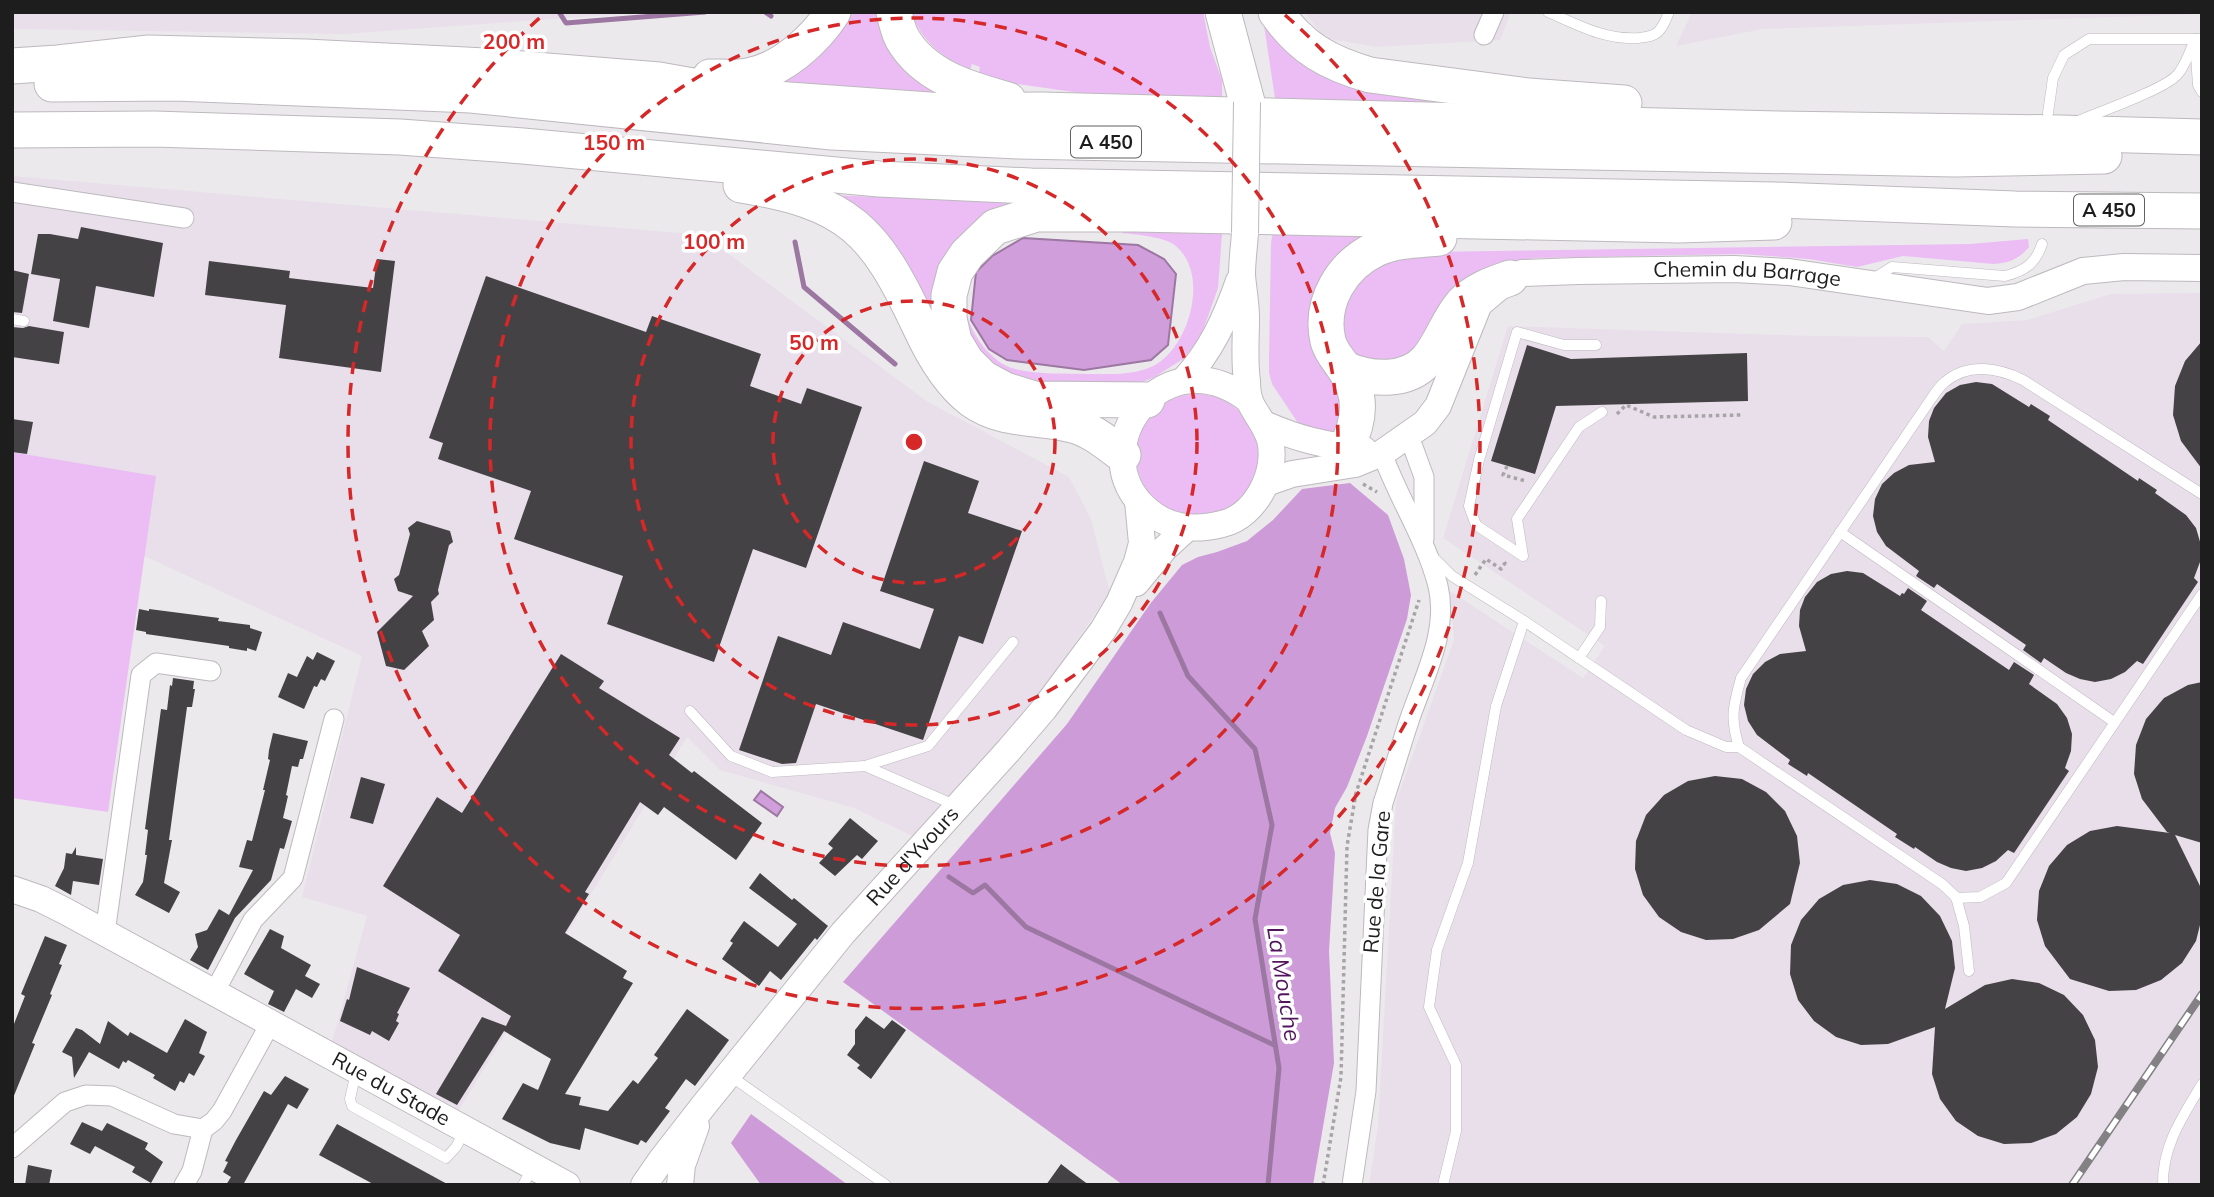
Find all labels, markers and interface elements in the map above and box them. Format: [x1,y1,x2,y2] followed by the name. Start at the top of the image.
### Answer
[483,28,545,54] text: 200 m
[1071,126,1141,158] road number: A 450
[583,129,645,155] text: 150 m
[2074,194,2144,226] road number: A 450
[683,228,745,254] text: 100 m
[1653,255,1843,291] street label: Chemin du Barrage
[789,329,839,355] text: 50 m
[902,430,926,454] centre of rings
[860,800,964,911] street label: Rue d'Yvours
[1357,810,1395,954] street label: Rue de la Gare
[1261,924,1308,1043] water label: La Mouche
[328,1045,455,1131] street label: Rue du Stade

